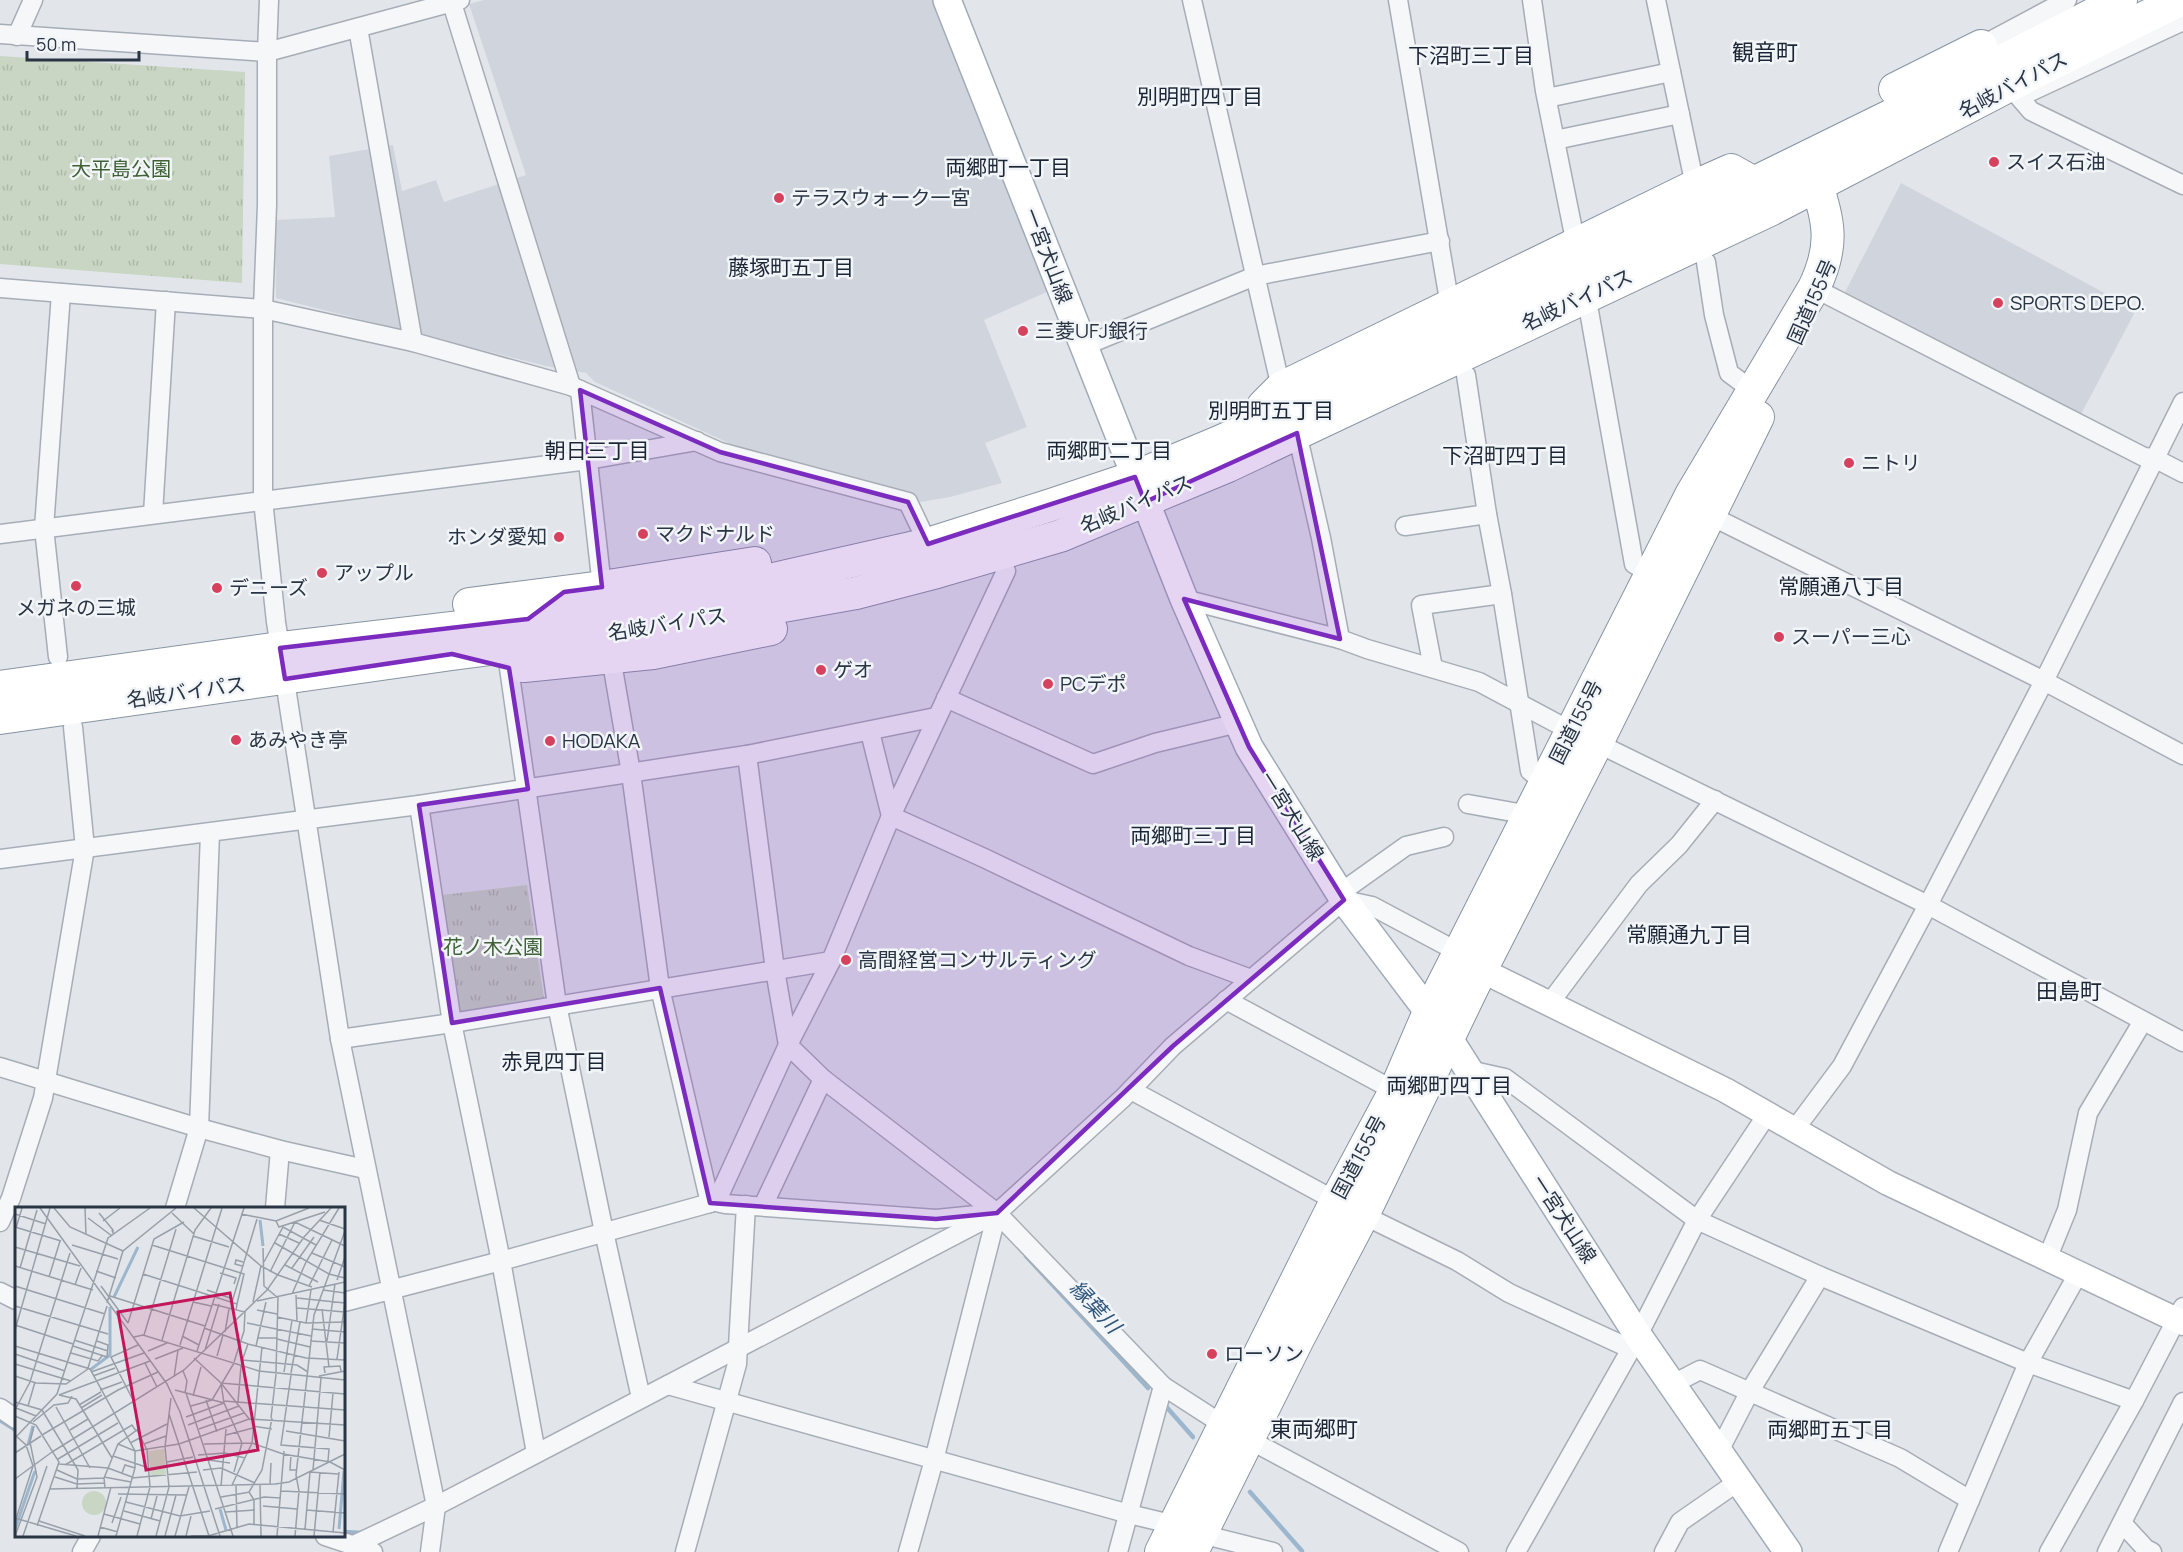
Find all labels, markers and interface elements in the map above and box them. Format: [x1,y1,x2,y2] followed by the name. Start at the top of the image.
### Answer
[27,24,140,62] scale bar
[36,32,76,56] text: 50 m
[1732,37,1798,67] district label: 観音町
[1408,41,1534,69] district label: 下沼町三丁目
[1954,45,2072,125] street label: 名岐バイパス
[1137,82,1263,110] district label: 別明町四丁目
[2006,148,2105,175] place label: スイス石油
[945,153,1071,181] district label: 両郷町一丁目
[71,155,171,182] park label: 大平島公園
[1987,155,2001,169] marker: スイス石油
[791,184,971,211] place label: テラスウォーク一宮
[772,191,786,205] marker: テラスウォーク一宮
[1018,204,1079,307] street label: 一宮犬山線
[728,253,854,281] district label: 藤塚町五丁目
[1781,255,1842,349] street label: 国道155号
[1517,262,1637,337] street label: 名岐バイパス
[2010,289,2145,316] place label: SPORTS DEPO.
[1991,296,2005,310] marker: SPORTS DEPO.
[1035,317,1148,344] place label: 三菱UFJ銀行
[1016,324,1030,338] marker: 三菱UFJ銀行
[1208,396,1334,424] district label: 別明町五丁目
[545,436,650,464] district label: 朝日三丁目
[1046,436,1172,464] district label: 両郷町二丁目
[1442,441,1568,469] district label: 下沼町四丁目
[1861,449,1921,476] place label: ニトリ
[1842,456,1856,470] marker: ニトリ
[1075,468,1196,539] street label: 名岐バイパス
[655,520,775,547] place label: マクドナルド
[447,523,547,550] place label: ホンダ愛知
[636,527,650,541] marker: マクドナルド
[552,530,566,544] marker: ホンダ愛知
[334,559,414,586] place label: アップル
[315,566,329,580] marker: アップル
[1778,572,1904,600] district label: 常願通八丁目
[229,574,308,601] place label: デニーズ
[69,579,83,593] marker: メガネの三城
[210,581,224,595] marker: デニーズ
[16,594,136,621] place label: メガネの三城
[606,601,728,646] street label: 名岐バイパス
[1791,623,1911,650] place label: スーパー三心
[1772,630,1786,644] marker: スーパー三心
[833,656,873,683] place label: ゲオ
[814,663,828,677] marker: ゲオ
[125,670,247,713] street label: 名岐バイパス
[1060,670,1126,697] place label: PCデポ
[1543,675,1608,768] street label: 国道155号
[1041,677,1055,691] marker: PCデポ
[248,726,348,753] place label: あみやき亭
[562,727,641,754] place label: HODAKA
[229,733,243,747] marker: あみやき亭
[543,734,557,748] marker: HODAKA
[1254,766,1330,865] street label: 一宮犬山線
[1130,821,1256,849] district label: 両郷町三丁目
[1626,920,1752,948] district label: 常願通九丁目
[443,933,543,960] park label: 花ノ木公園
[858,946,1097,973] place label: 高間経営コンサルティング
[839,953,853,967] marker: 高間経営コンサルティング
[2036,976,2102,1006] district label: 田島町
[502,1047,607,1075] district label: 赤見四丁目
[1386,1071,1512,1099] district label: 両郷町四丁目
[1325,1110,1392,1203] street label: 国道155号
[1526,1169,1603,1268] street label: 一宮犬山線
[15,1207,345,1537] inset map
[1064,1274,1129,1340] water label: 縁葉川
[1224,1340,1304,1367] place label: ローソン
[1205,1347,1219,1361] marker: ローソン
[1270,1414,1358,1444] district label: 東両郷町
[1767,1415,1893,1443] district label: 両郷町五丁目

